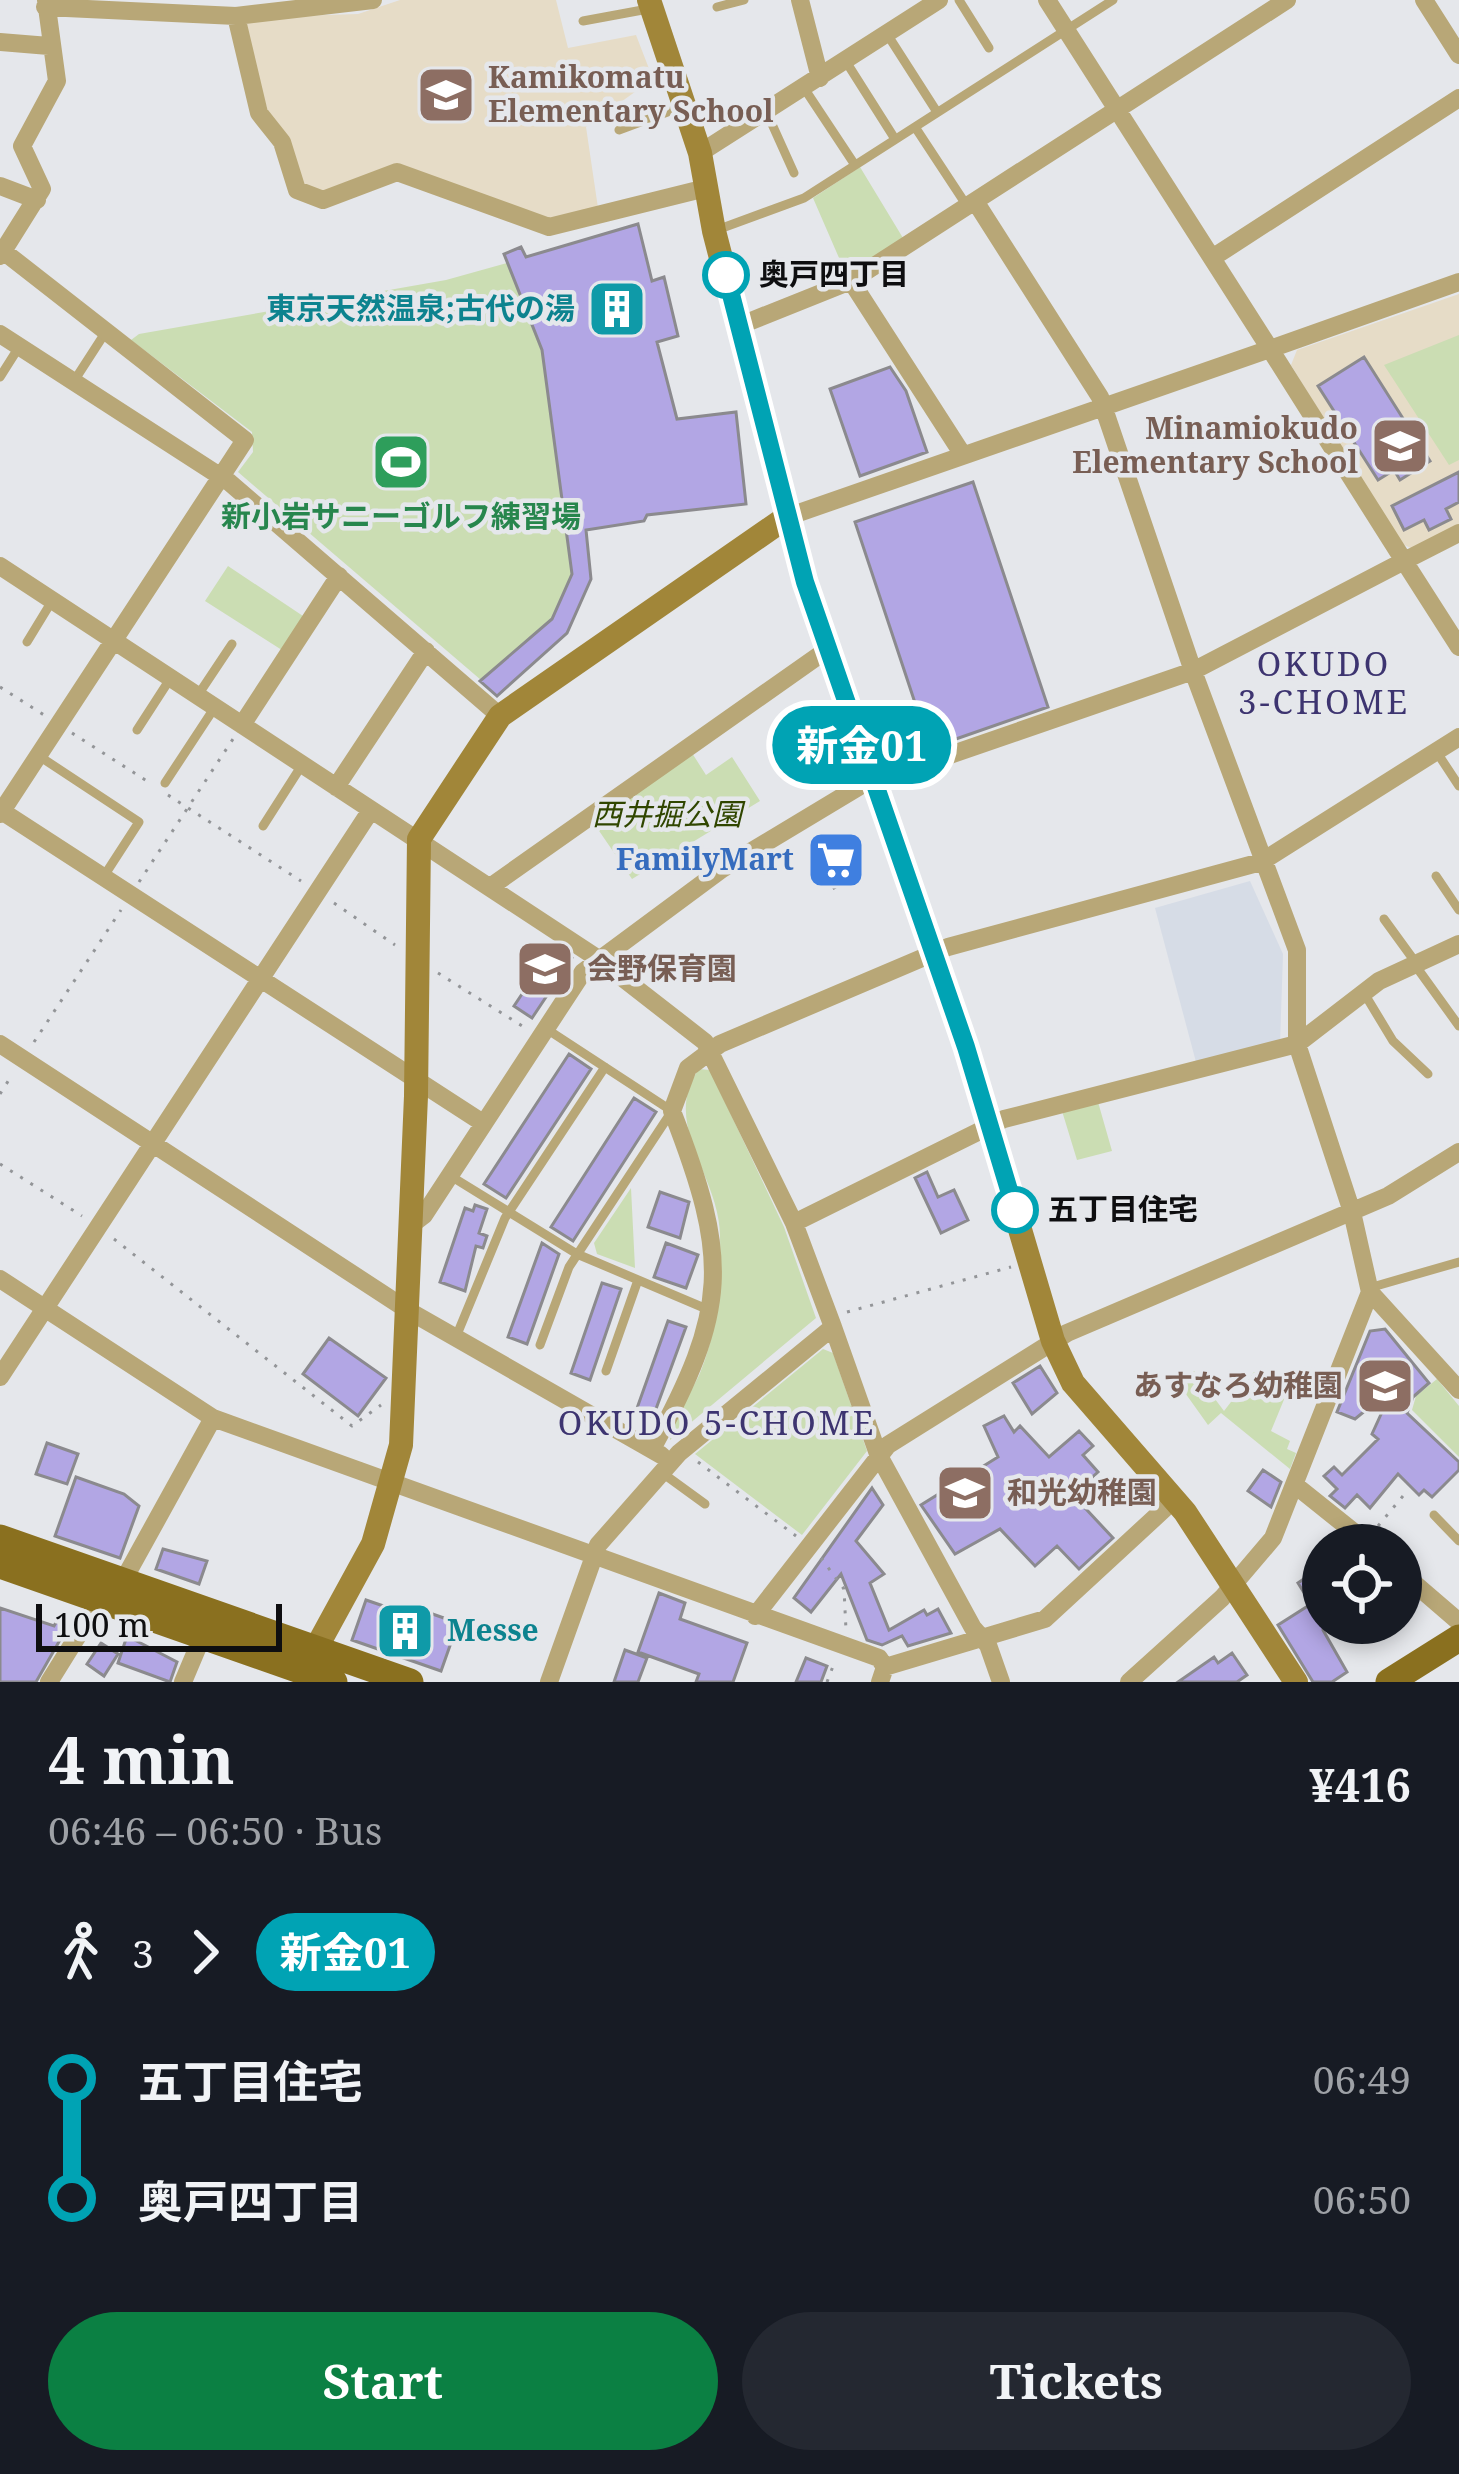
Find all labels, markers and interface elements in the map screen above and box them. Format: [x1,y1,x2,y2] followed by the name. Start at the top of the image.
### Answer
[488,56,774,131] place label: Kamikomatu Elementary School
[415,64,477,126] school or university icon: Kamikomatu Elementary School
[704,253,748,297] marker: 奥戸四丁目
[759,253,909,294] place label: 奥戸四丁目
[586,278,648,340] building icon: 東京天然温泉;古代の湯
[266,287,575,328] place label: 東京天然温泉;古代の湯
[1072,407,1358,482] place label: Minamiokudo Elementary School
[1369,415,1431,477] school or university icon: Minamiokudo Elementary School
[370,431,432,493] sports icon: 新小岩サニーゴルフ練習場
[221,495,581,536] place label: 新小岩サニーゴルフ練習場
[1238,641,1410,724] district label: OKUDO 3-CHOME
[778,706,946,784] line badge: 新金01
[796,716,928,773] text: 新金01
[592,793,746,834] park label: 西井掘公園
[805,829,867,891] supermarket icon: FamilyMart
[616,838,794,879] place label: FamilyMart
[514,938,576,1000] school or university icon: 会野保育園
[587,947,737,988] place label: 会野保育園
[993,1188,1037,1232] marker: 五丁目住宅
[1048,1188,1198,1229] place label: 五丁目住宅
[1354,1355,1416,1417] school or university icon: あすなろ幼稚園
[1133,1364,1343,1405] place label: あすなろ幼稚園
[558,1400,876,1445] district label: OKUDO 5-CHOME
[934,1462,996,1524] school or university icon: 和光幼稚園
[1007,1471,1157,1512] place label: 和光幼稚園
[1302,1524,1422,1644] map controls
[1302,1524,1422,1644] button: locate
[36,1598,282,1651] scale bar
[374,1600,436,1662] building icon: Messe
[54,1602,149,1647] text: 100 m
[447,1609,539,1650] place label: Messe
[48,1713,235,1803] text: 4 min
[1309,1754,1411,1815] text: ¥416
[48,1803,382,1856] text: 06:46 – 06:50 · Bus
[48,1919,114,1985] icon: walk
[172,1919,238,1985] icon: forward
[280,1923,411,1980] text: 新金01
[132,1926,154,1979] text: 3
[138,2050,363,2111] text: 五丁目住宅
[1313,2052,1411,2105] text: 06:49
[138,2170,363,2231] text: 奥戸四丁目
[1313,2172,1411,2225] text: 06:50
[48,2312,718,2450] button: Start
[742,2312,1411,2450] button: Tickets

